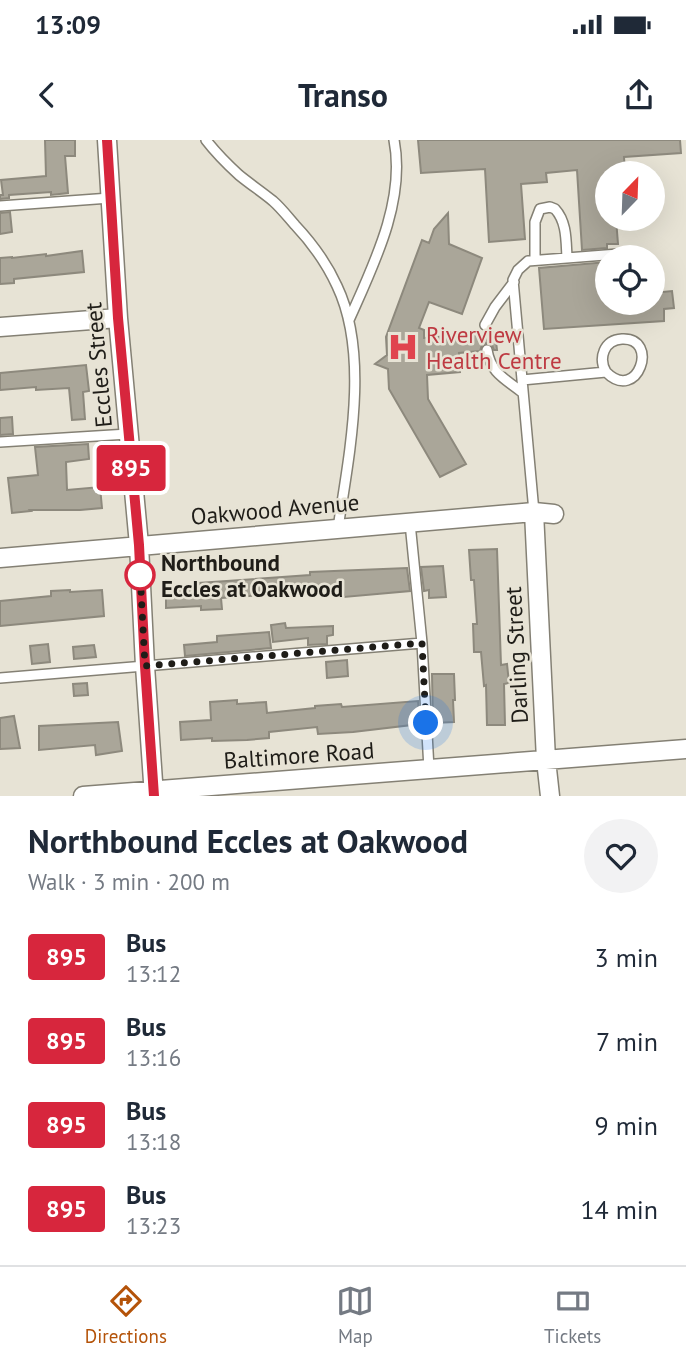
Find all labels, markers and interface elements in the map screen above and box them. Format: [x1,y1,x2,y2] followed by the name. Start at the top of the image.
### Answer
[35,8,101,41] text: 13:09
[298,74,388,116] text: Transo
[28,76,66,114] icon: back
[620,76,658,114] icon: share
[595,161,665,231] north arrow
[595,161,665,315] map controls
[595,245,665,315] button: locate
[78,301,118,429] street label: Eccles Street
[426,320,562,375] place label: Riverview Health Centre
[386,330,420,364] hospital icon: Riverview Health Centre
[91,445,171,491] line badge: 895
[111,452,151,483] text: 895
[190,487,360,531] street label: Oakwood Avenue
[161,548,343,603] place label: Northbound Eccles at Oakwood
[125,560,155,590] marker: Northbound Eccles at Oakwood
[498,586,534,724] street label: Darling Street
[408,705,443,740] your location
[223,735,375,775] street label: Baltimore Road
[28,819,468,862] text: Northbound Eccles at Oakwood
[584,819,658,893] button: heart
[28,867,230,896] text: Walk · 3 min · 200 m
[126,926,166,959] text: Bus
[46,941,87,972] text: 895
[595,941,658,974] text: 3 min
[126,959,181,988] text: 13:12
[126,1010,166,1043] text: Bus
[46,1025,87,1056] text: 895
[596,1025,658,1058] text: 7 min
[126,1043,181,1072] text: 13:16
[126,1094,166,1127] text: Bus
[46,1109,87,1140] text: 895
[595,1109,658,1142] text: 9 min
[126,1127,181,1156] text: 13:18
[126,1178,166,1211] text: Bus
[46,1193,87,1224] text: 895
[580,1193,658,1226] text: 14 min
[126,1211,181,1240] text: 13:23
[85,1282,167,1348] tab: Directions
[336,1282,374,1348] tab: Map
[544,1282,601,1348] tab: Tickets

